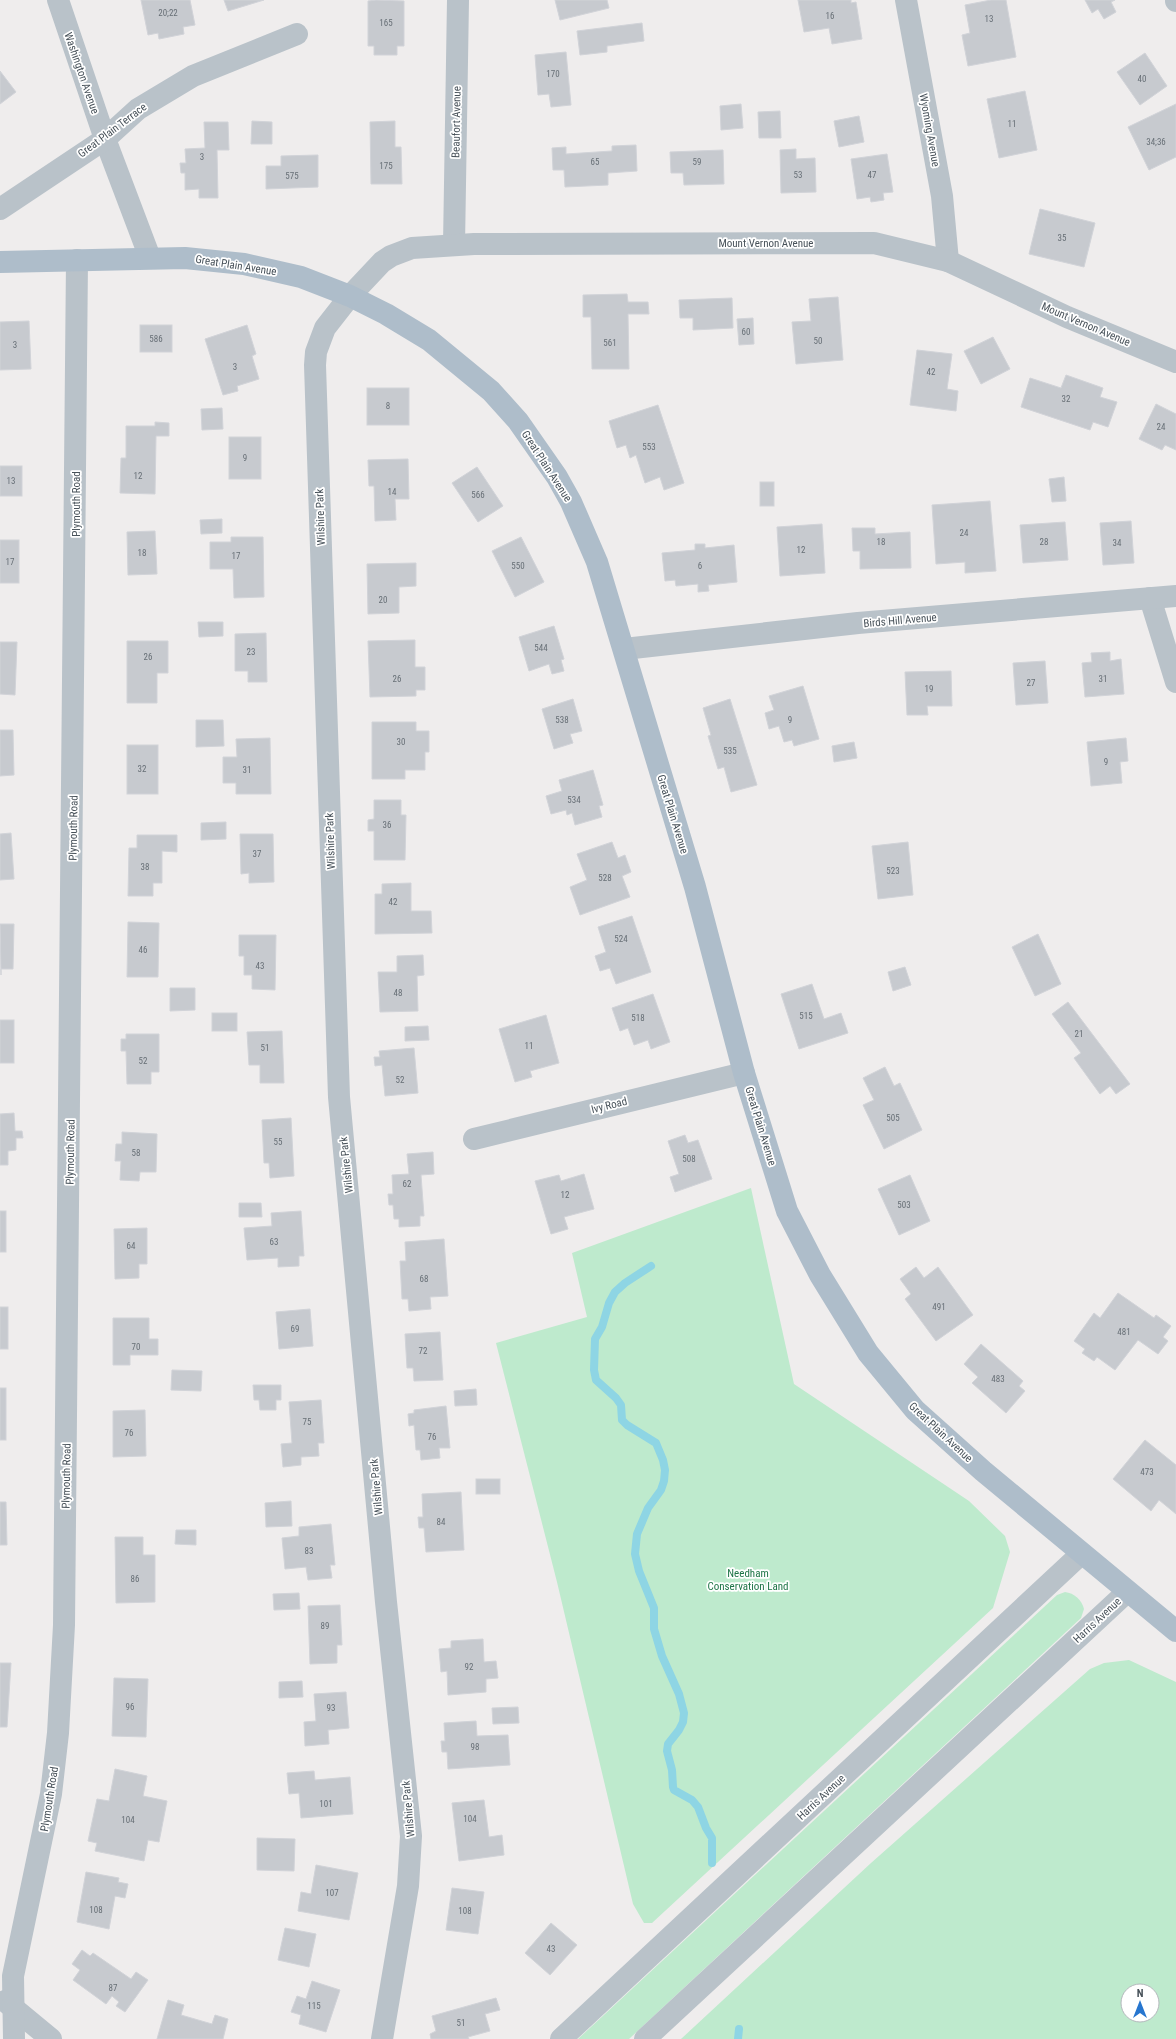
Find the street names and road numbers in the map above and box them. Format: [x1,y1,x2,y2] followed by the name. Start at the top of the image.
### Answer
[61,31,102,116] street label: Washington Avenue
[449,86,464,158] street label: Beaufort Avenue
[917,92,942,168] street label: Wyoming Avenue
[76,100,149,160] street label: Great Plain Terrace
[718,237,814,250] street label: Mount Vernon Avenue
[194,253,277,278] street label: Great Plain Avenue
[1040,300,1132,349] street label: Mount Vernon Avenue
[519,428,574,504] street label: Great Plain Avenue
[70,471,83,537] street label: Plymouth Road
[313,488,328,546] street label: Wilshire Park
[863,611,937,630] street label: Birds Hill Avenue
[654,773,691,855] street label: Great Plain Avenue
[66,795,81,861] street label: Plymouth Road
[323,812,338,870] street label: Wilshire Park
[742,1085,779,1167] street label: Great Plain Avenue
[590,1095,628,1116] street label: Ivy Road
[63,1119,78,1185] street label: Plymouth Road
[337,1136,356,1194] street label: Wilshire Park
[906,1400,975,1465] street label: Great Plain Avenue
[59,1443,74,1509] street label: Plymouth Road
[368,1458,385,1516] street label: Wilshire Park
[1071,1595,1124,1646] street label: Harris Avenue
[38,1766,61,1832] street label: Plymouth Road
[795,1772,848,1823] street label: Harris Avenue
[400,1780,417,1838] street label: Wilshire Park

